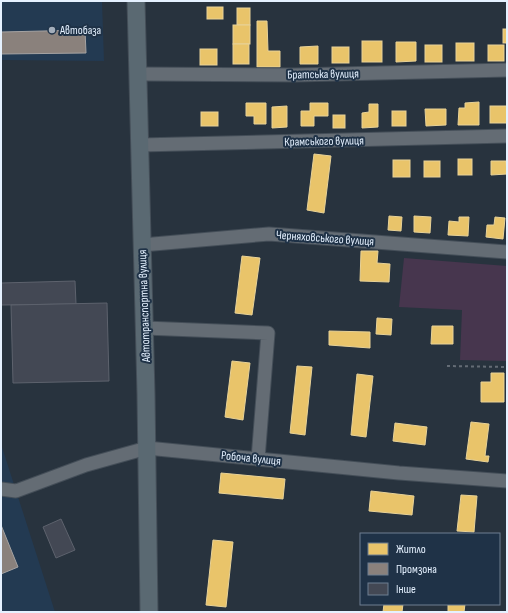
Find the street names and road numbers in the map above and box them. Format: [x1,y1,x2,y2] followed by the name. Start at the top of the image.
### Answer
[287,66,359,83] street label: Братська вулиця
[284,133,364,150] street label: Крамського вулиця
[275,228,375,249] street label: Черняховського вулиця
[135,249,154,363] street label: Автотранспортна вулиця
[220,448,282,469] street label: Робоча вулиця

